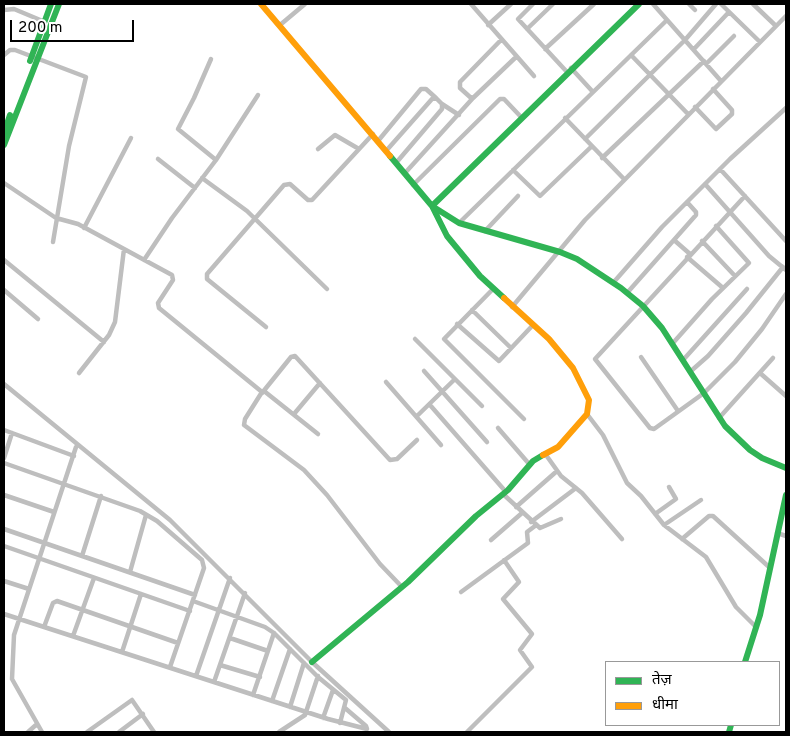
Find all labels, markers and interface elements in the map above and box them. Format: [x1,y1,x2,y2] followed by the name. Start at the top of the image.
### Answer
[12,10,136,42] scale bar
[18,19,63,38] text: 200 m
[605,661,780,726] legend
[652,671,672,690] text: तेज़
[652,696,678,715] text: धीमा

